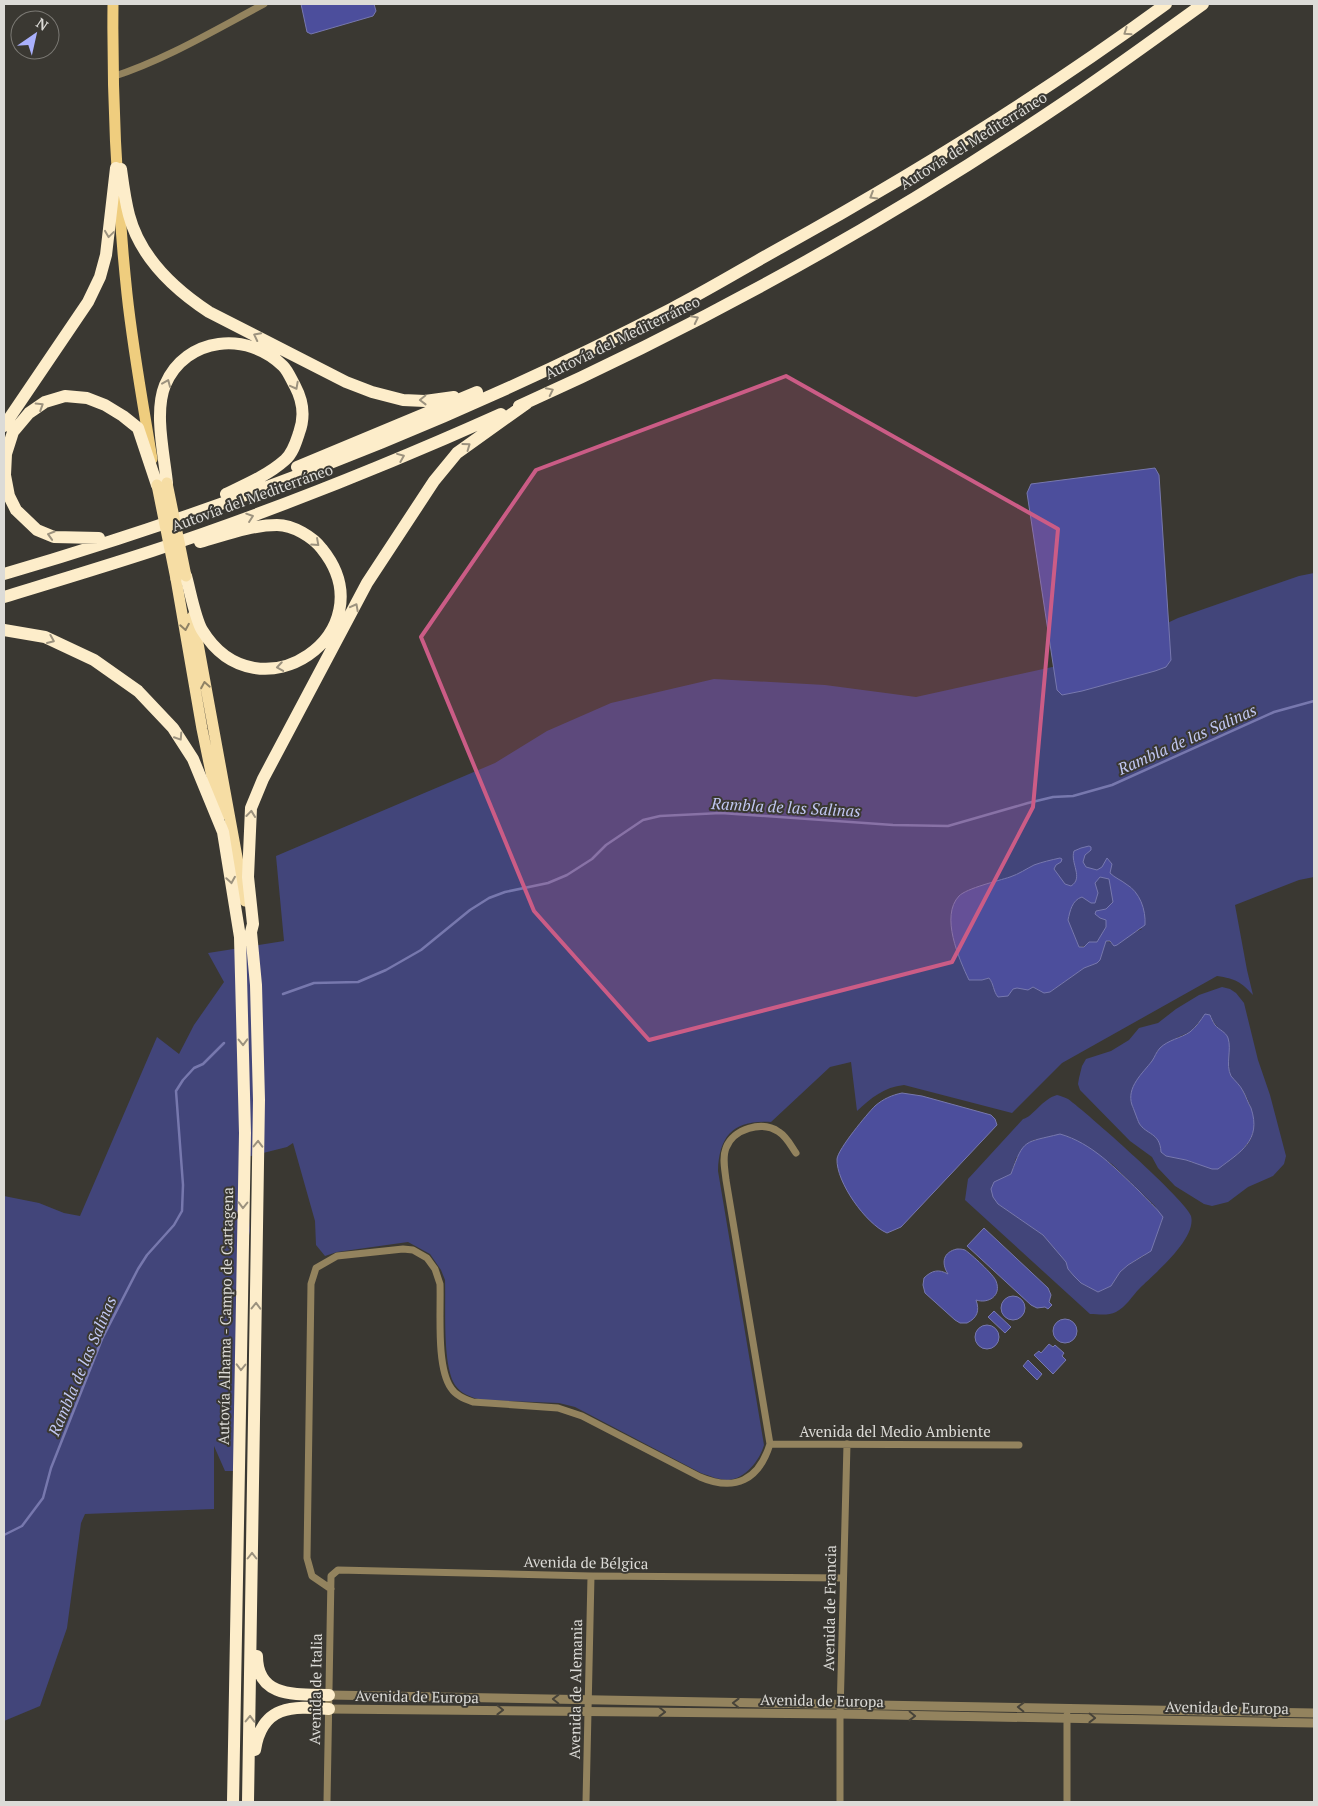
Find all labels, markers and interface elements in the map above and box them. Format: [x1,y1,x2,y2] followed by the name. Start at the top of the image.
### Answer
[10,10,60,60] north arrow
[33,13,53,35] text: N
[1123,26,1133,35] one-way arrow
[896,86,1050,194] street label: Autovía del Mediterráneo
[869,190,878,200] one-way arrow
[104,230,115,238] one-way arrow
[541,291,703,383] street label: Autovía del Mediterráneo
[690,315,699,325] one-way arrow
[253,332,262,342] one-way arrow
[161,379,171,388] one-way arrow
[289,381,299,390] one-way arrow
[544,388,553,398] one-way arrow
[418,395,426,406] one-way arrow
[34,403,43,412] one-way arrow
[461,443,471,452] one-way arrow
[396,453,405,463] one-way arrow
[169,459,335,535] street label: Autovía del Mediterráneo
[245,513,253,523] one-way arrow
[47,530,56,540] one-way arrow
[310,537,319,546] one-way arrow
[349,603,359,612] one-way arrow
[179,623,189,631] one-way arrow
[46,634,55,645] one-way arrow
[275,661,283,672] one-way arrow
[201,681,211,689] one-way arrow
[1113,698,1260,780] water label: Rambla de las Salinas
[172,732,182,741] one-way arrow
[710,792,862,822] water label: Rambla de las Salinas
[245,810,256,818] one-way arrow
[225,877,236,885] one-way arrow
[237,1038,248,1046] one-way arrow
[253,1139,263,1147] one-way arrow
[213,1187,237,1445] street label: Autovía Alhama - Campo de Cartagena
[238,1201,249,1209] one-way arrow
[42,1293,121,1440] water label: Rambla de las Salinas
[251,1302,261,1310] one-way arrow
[236,1364,246,1371] one-way arrow
[799,1421,991,1441] street label: Avenida del Medio Ambiente
[818,1544,840,1671] street label: Avenida de Francia
[523,1551,649,1573] street label: Avenida de Bélgica
[247,1552,257,1560] one-way arrow
[564,1618,586,1759] street label: Avenida de Alemania
[304,1633,326,1745] street label: Avenida de Italia
[355,1685,480,1707] street label: Avenida de Europa
[760,1689,885,1711] street label: Avenida de Europa
[551,1694,559,1704] one-way arrow
[1165,1696,1290,1718] street label: Avenida de Europa
[731,1698,739,1708] one-way arrow
[1016,1702,1024,1712] one-way arrow
[496,1705,504,1715] one-way arrow
[659,1707,667,1717] one-way arrow
[909,1710,917,1721] one-way arrow
[1089,1713,1097,1724] one-way arrow
[245,1714,256,1722] one-way arrow

